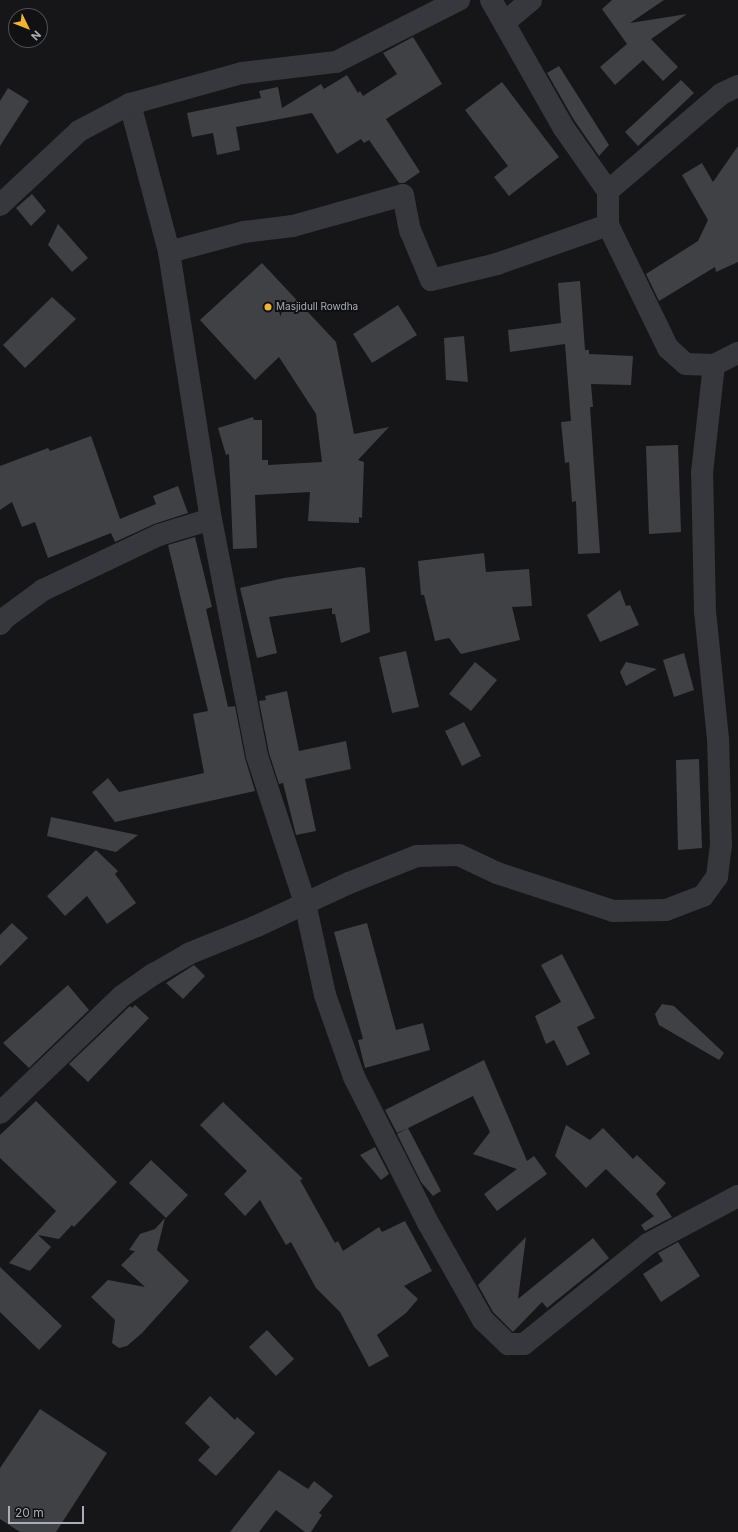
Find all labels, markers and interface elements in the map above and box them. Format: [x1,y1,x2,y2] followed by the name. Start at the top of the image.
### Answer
[8,8,48,48] north arrow
[28,28,44,43] text: N
[276,301,358,313] place label: Masjidull Rowdha
[263,302,273,312] marker: Masjidull Rowdha
[10,1498,86,1524] scale bar
[15,1505,44,1520] text: 20 m

